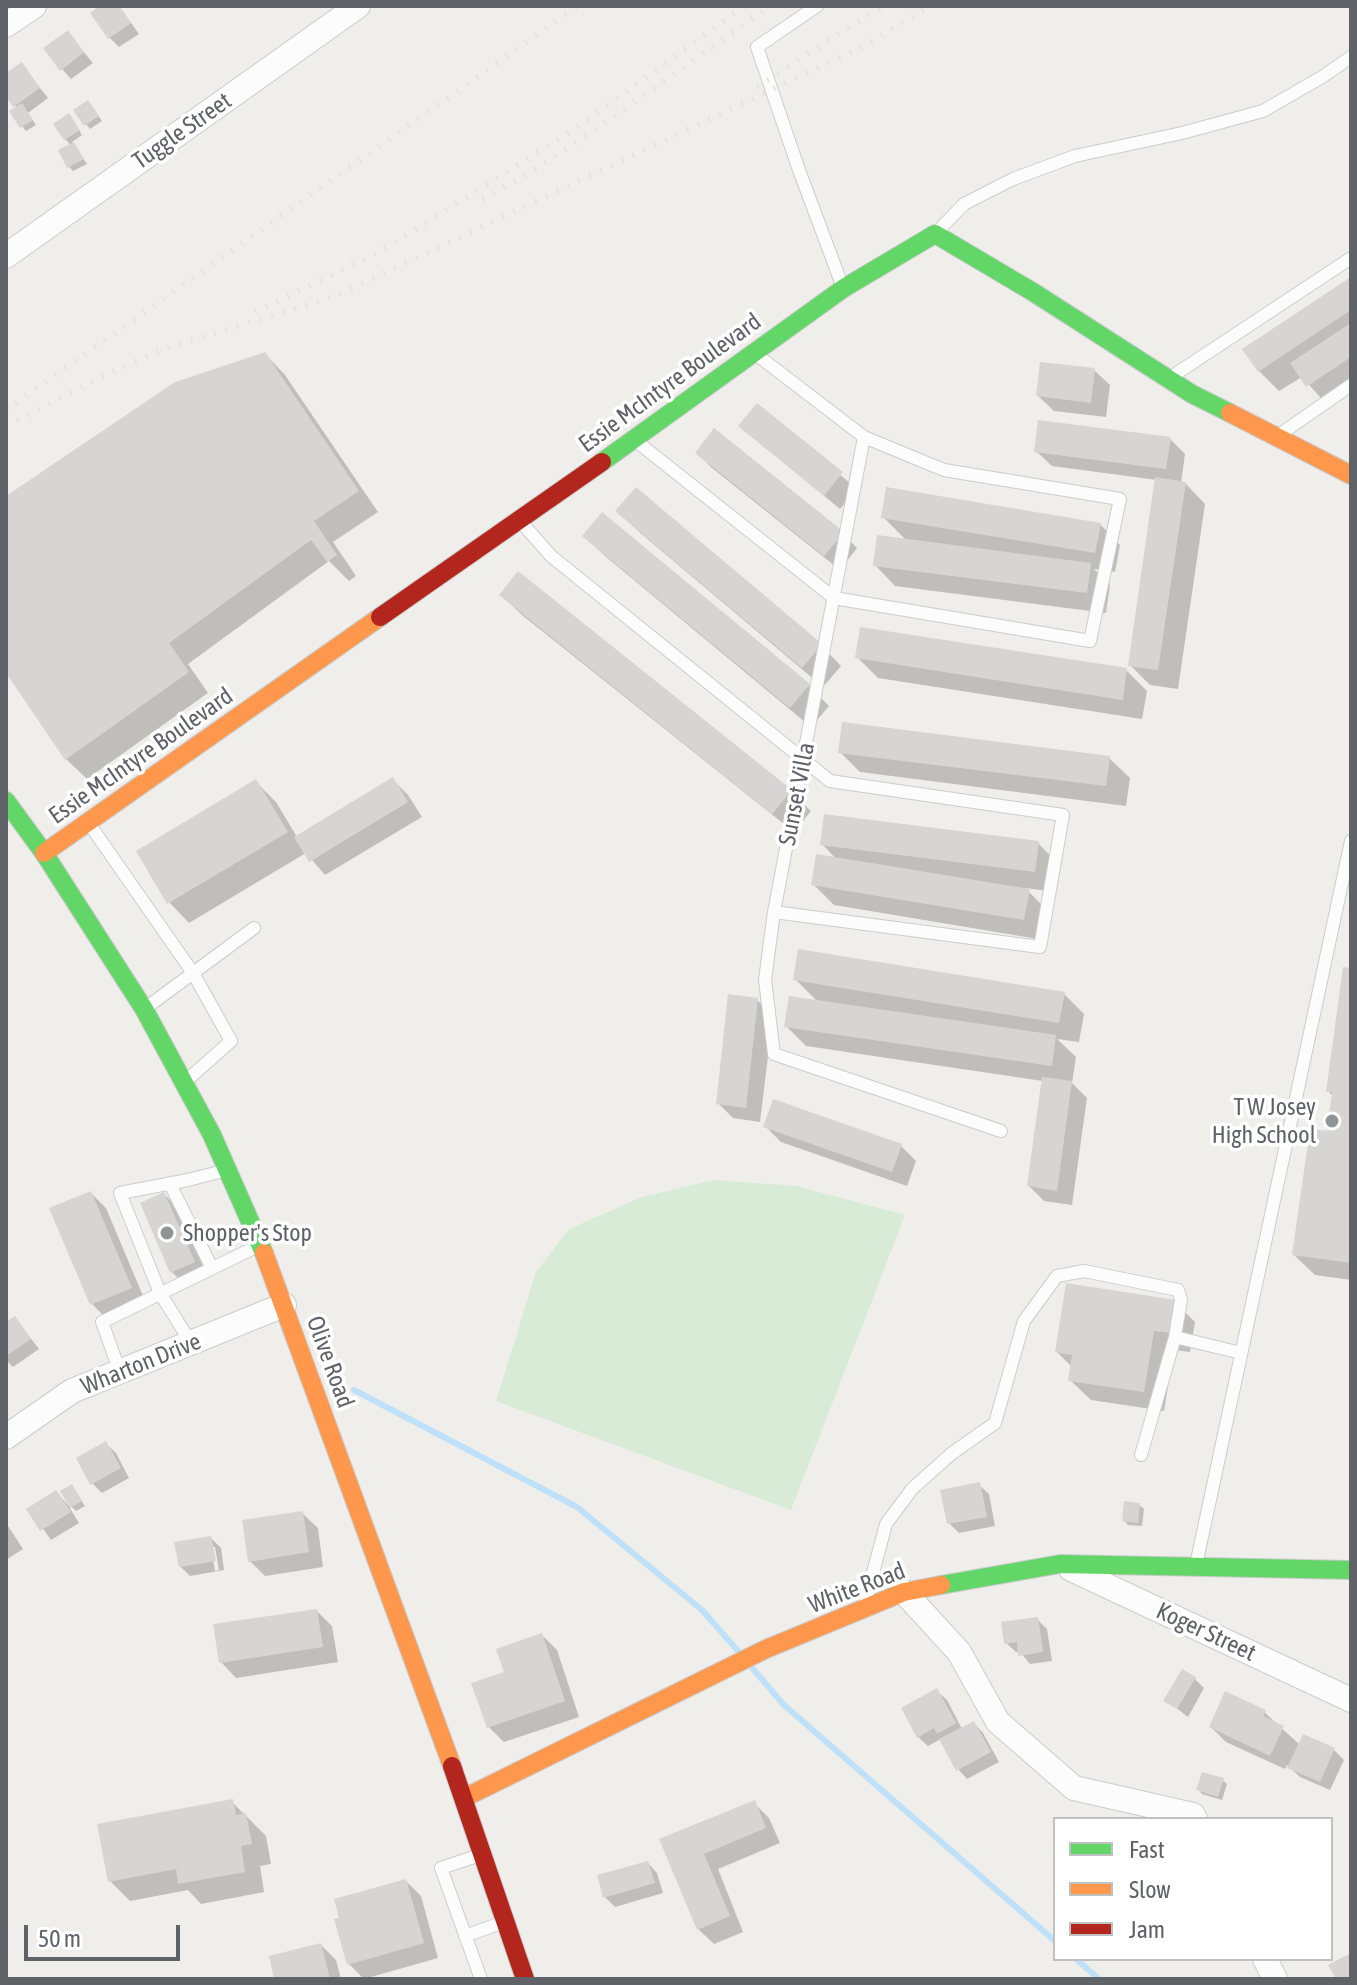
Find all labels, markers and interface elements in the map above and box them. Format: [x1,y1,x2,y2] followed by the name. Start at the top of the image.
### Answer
[127,86,237,176] street label: Tuggle Street
[573,307,767,459] street label: Essie McIntyre Boulevard
[43,682,239,830] street label: Essie McIntyre Boulevard
[773,740,821,848] street label: Sunset Villa
[1212,1093,1316,1149] place label: T W Josey High School
[1323,1112,1341,1130] marker: T W Josey High School
[183,1219,312,1247] place label: Shopper's Stop
[158,1224,176,1242] marker: Shopper's Stop
[300,1312,360,1412] street label: Olive Road
[77,1327,205,1401] street label: Wharton Drive
[805,1556,909,1620] street label: White Road
[1152,1596,1260,1668] street label: Koger Street
[1053,1817,1333,1961] legend
[1129,1836,1165,1863] text: Fast
[1129,1876,1171,1903] text: Slow
[28,1909,184,1959] scale bar
[1129,1916,1165,1943] text: Jam
[38,1925,81,1952] text: 50 m

